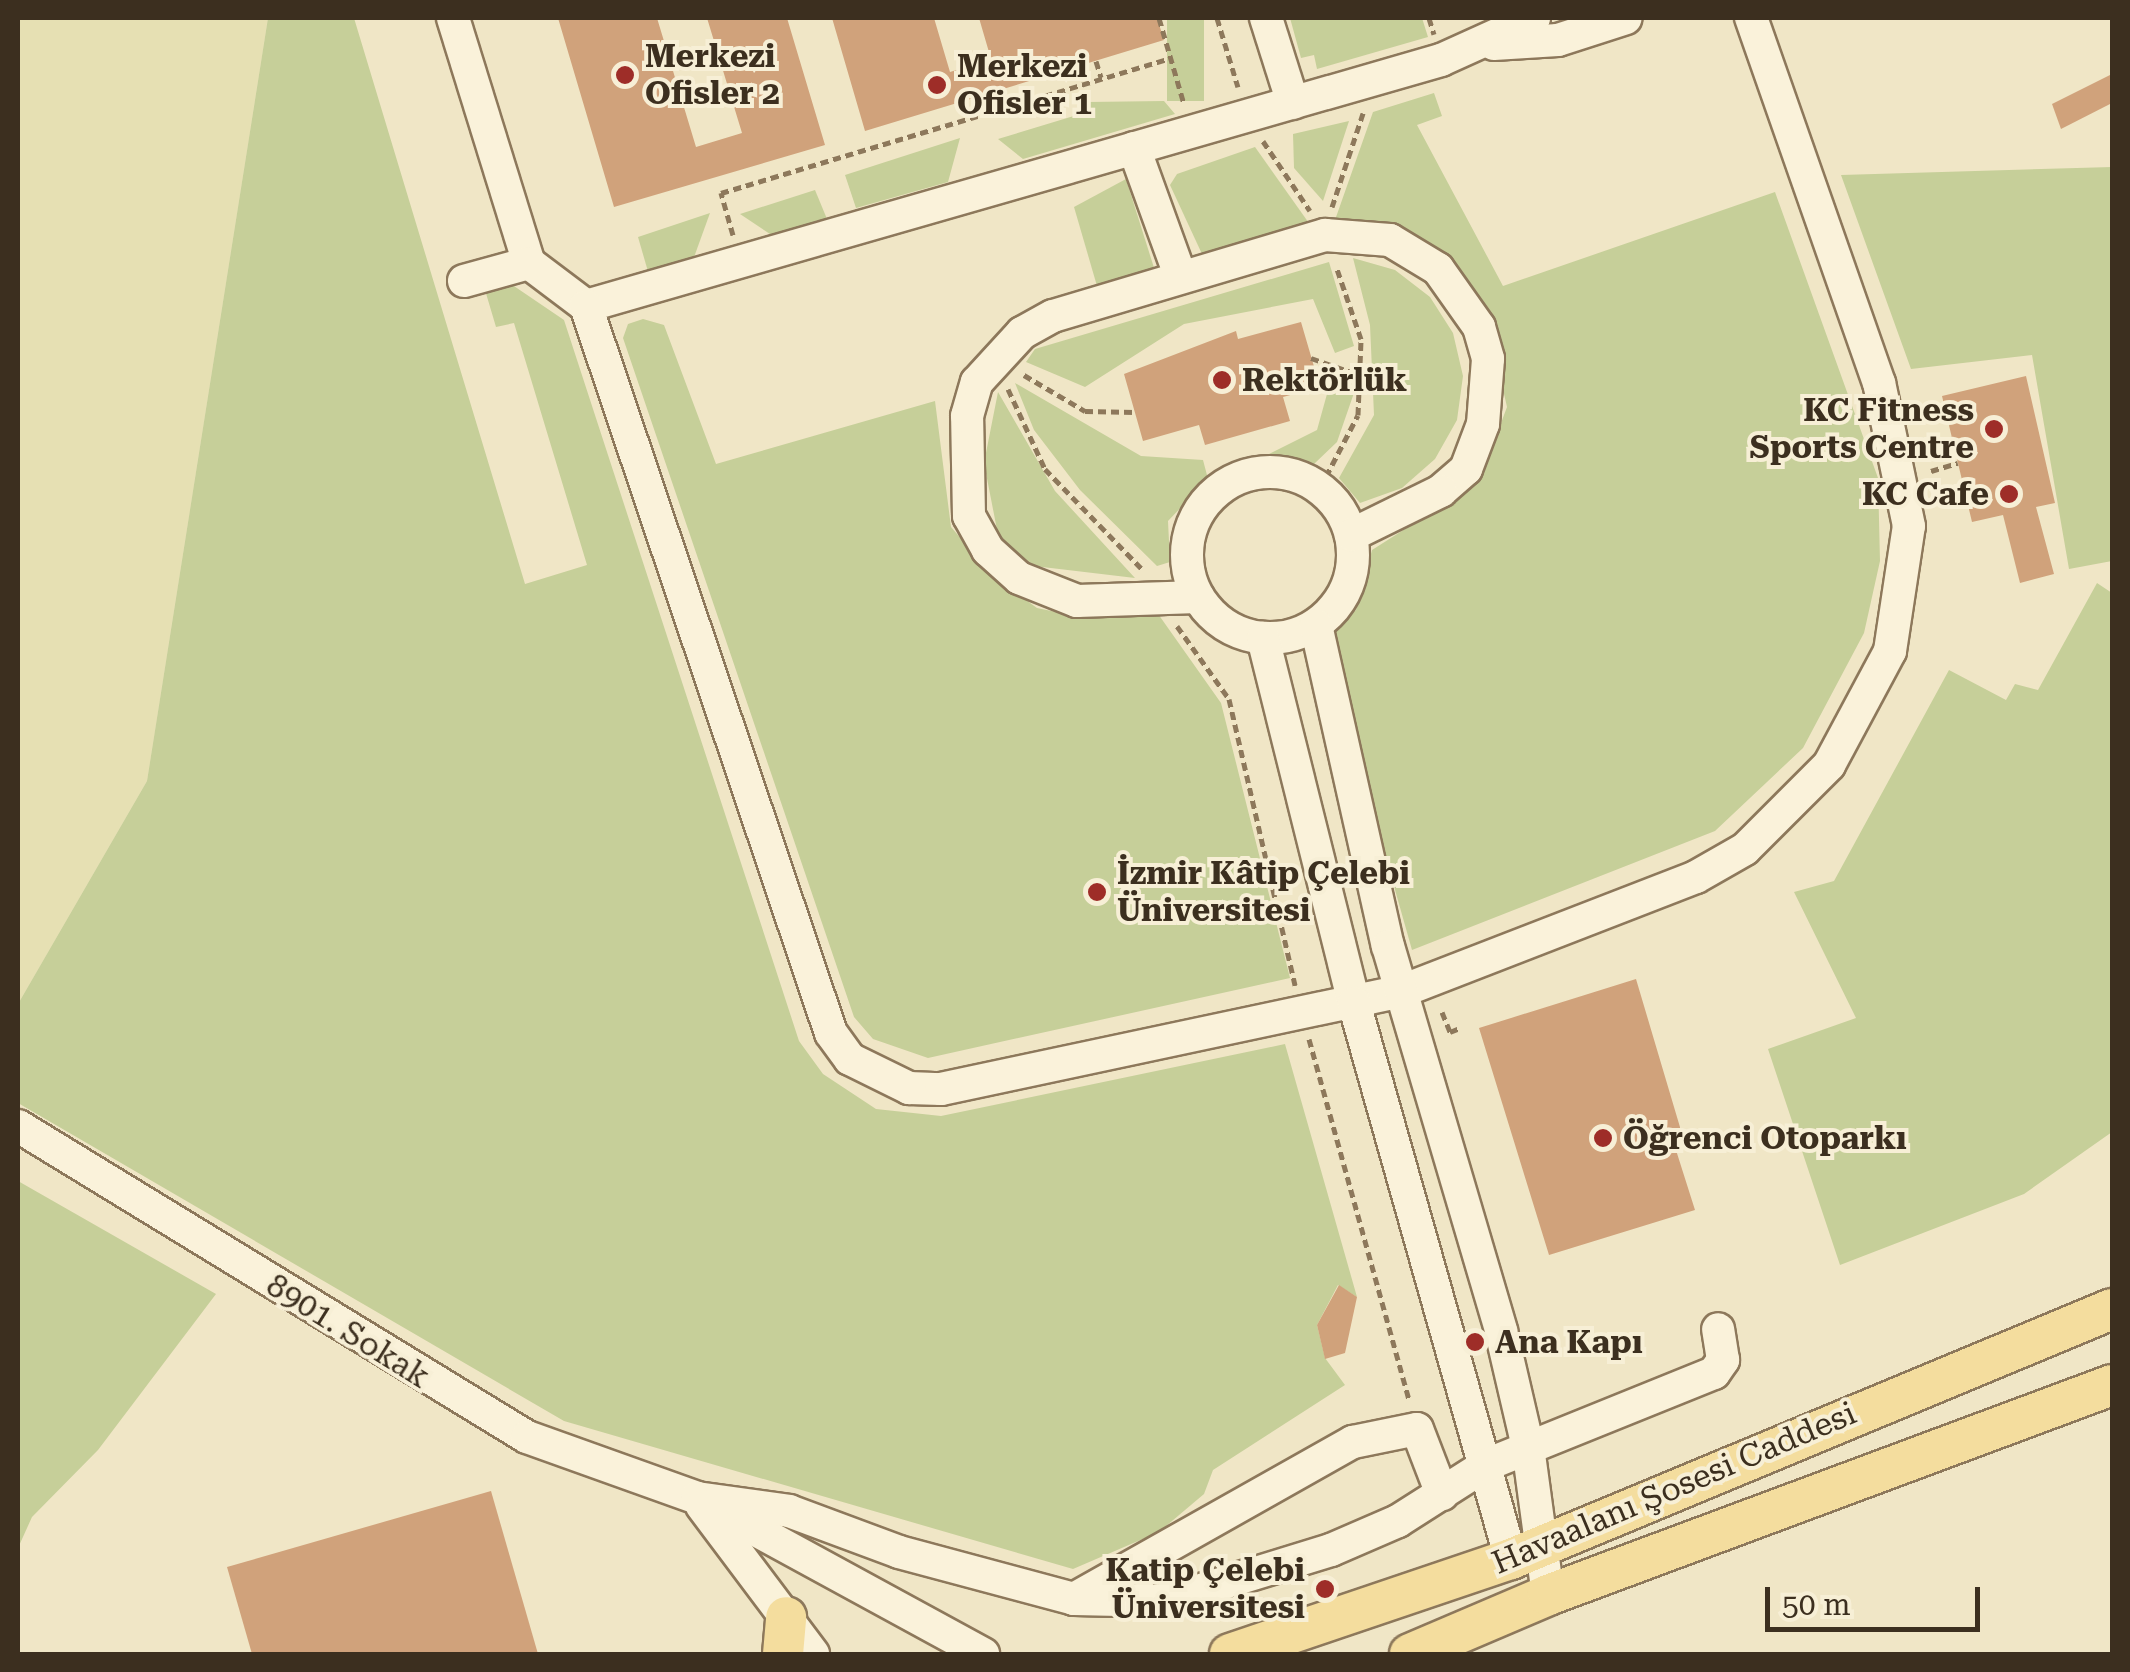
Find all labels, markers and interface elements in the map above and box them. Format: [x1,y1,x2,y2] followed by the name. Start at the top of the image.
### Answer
[645,38,780,113] place label: Merkezi Ofisler 2
[957,48,1092,123] place label: Merkezi Ofisler 1
[614,64,636,86] marker: Merkezi Ofisler 2
[926,74,948,96] marker: Merkezi Ofisler 1
[1242,361,1407,399] place label: Rektörlük
[1211,369,1233,391] marker: Rektörlük
[1750,392,1974,467] place label: KC Fitness Sports Centre
[1983,418,2005,440] marker: KC Fitness Sports Centre
[1862,475,1989,513] place label: KC Cafe
[1998,483,2020,505] marker: KC Cafe
[1117,855,1410,930] place label: İzmir Kâtip Çelebi Üniversitesi
[1086,881,1108,903] marker: İzmir Kâtip Çelebi Üniversitesi
[1623,1119,1907,1157] place label: Öğrenci Otoparkı
[1592,1127,1614,1149] marker: Öğrenci Otoparkı
[259,1266,437,1396] street label: 8901. Sokak
[1495,1323,1643,1361] place label: Ana Kapı
[1464,1331,1486,1353] marker: Ana Kapı
[1486,1394,1862,1582] street label: Havaalanı Şosesi Caddesi
[1105,1552,1305,1627] place label: Katip Çelebi Üniversitesi
[1770,1567,1985,1629] scale bar
[1314,1578,1336,1600] marker: Katip Çelebi Üniversitesi
[1782,1587,1851,1622] text: 50 m

